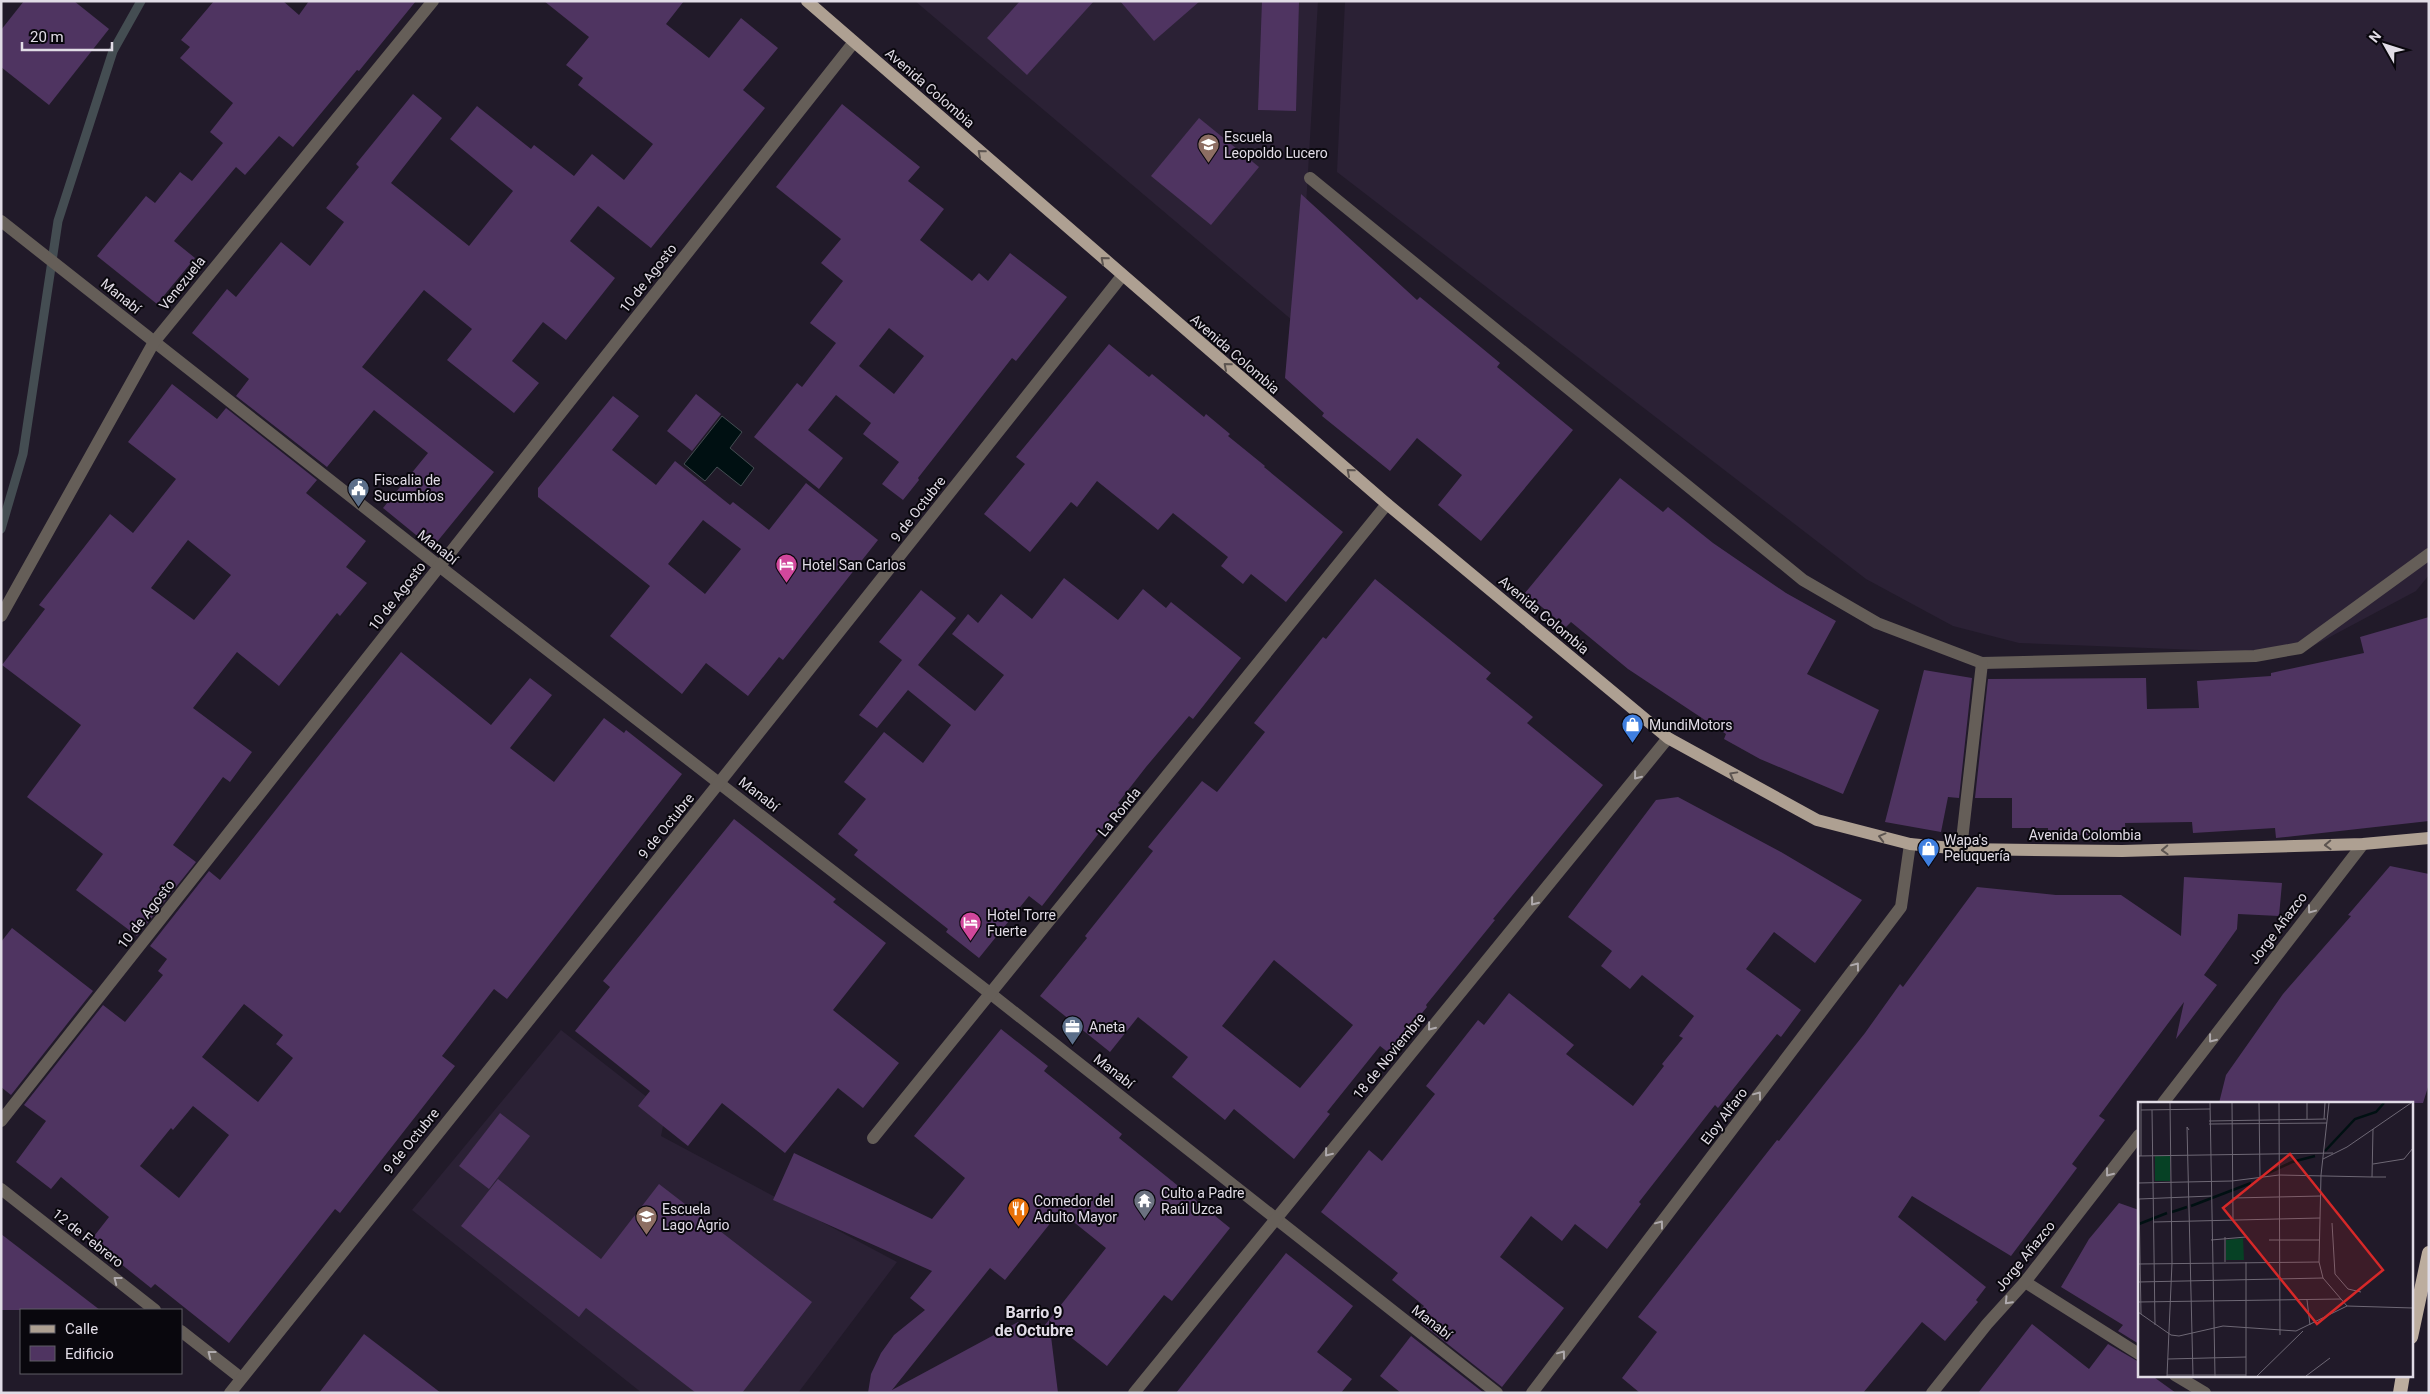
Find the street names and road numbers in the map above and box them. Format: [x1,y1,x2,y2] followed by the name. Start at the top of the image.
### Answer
[882,45,978,131] street label: Avenida Colombia
[616,241,680,315] street label: 10 de Agosto
[156,253,208,313] street label: Venezuela
[98,275,145,317] street label: Manabí
[1187,311,1283,397] street label: Avenida Colombia
[887,473,949,545] street label: 9 de Octubre
[415,526,462,568] street label: Manabí
[365,559,429,633] street label: 10 de Agosto
[1496,573,1592,657] street label: Avenida Colombia
[736,773,783,815] street label: Manabí
[1094,784,1144,840] street label: La Ronda
[635,790,697,862] street label: 9 de Octubre
[2029,827,2141,843] street label: Avenida Colombia
[114,877,178,951] street label: 10 de Agosto
[2246,889,2310,967] street label: Jorge Añazco
[1350,1010,1428,1102] street label: 18 de Noviembre
[1091,1050,1138,1092] street label: Manabí
[1697,1084,1751,1148] street label: Eloy Alfaro
[380,1105,442,1177] street label: 9 de Octubre
[49,1205,127,1271] street label: 12 de Febrero
[1992,1218,2058,1294] street label: Jorge Añazco
[1409,1301,1456,1343] street label: Manabí

